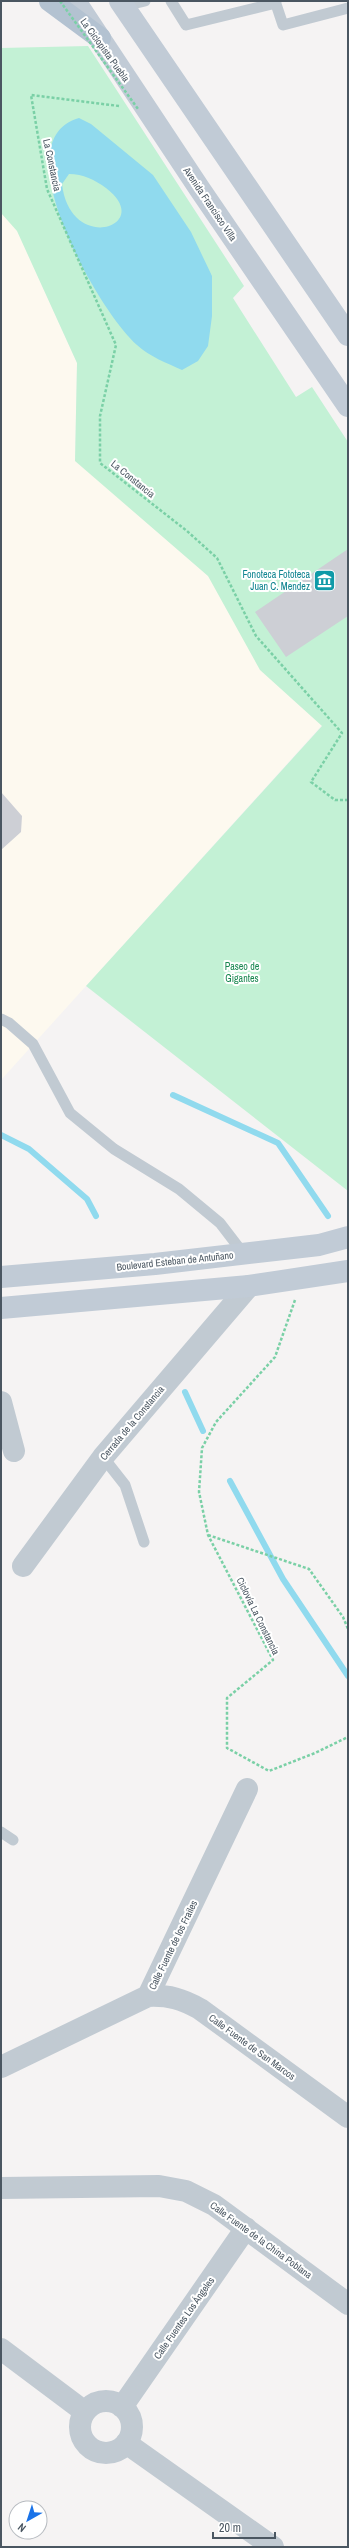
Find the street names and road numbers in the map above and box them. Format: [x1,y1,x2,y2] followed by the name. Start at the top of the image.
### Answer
[78,16,133,85] street label: La Ciclopista Puebla
[40,138,64,193] street label: La Constancia
[180,164,240,244] street label: Avenida Francisco Villa
[108,457,158,501] street label: La Constancia
[116,1248,235,1274] street label: Boulevard Esteban de Antuñano
[97,1383,167,1463] street label: Cerrada de la Constancia
[234,1575,283,1657] street label: Ciclovía La Constancia
[146,1898,200,1992] street label: Calle Fuente de los Frailes
[206,2011,298,2083] street label: Calle Fuente de San Marcos
[207,2199,315,2282] street label: Calle Fuente de la China Poblana
[151,2274,217,2362] street label: Calle Fuentes Los Ángeles

